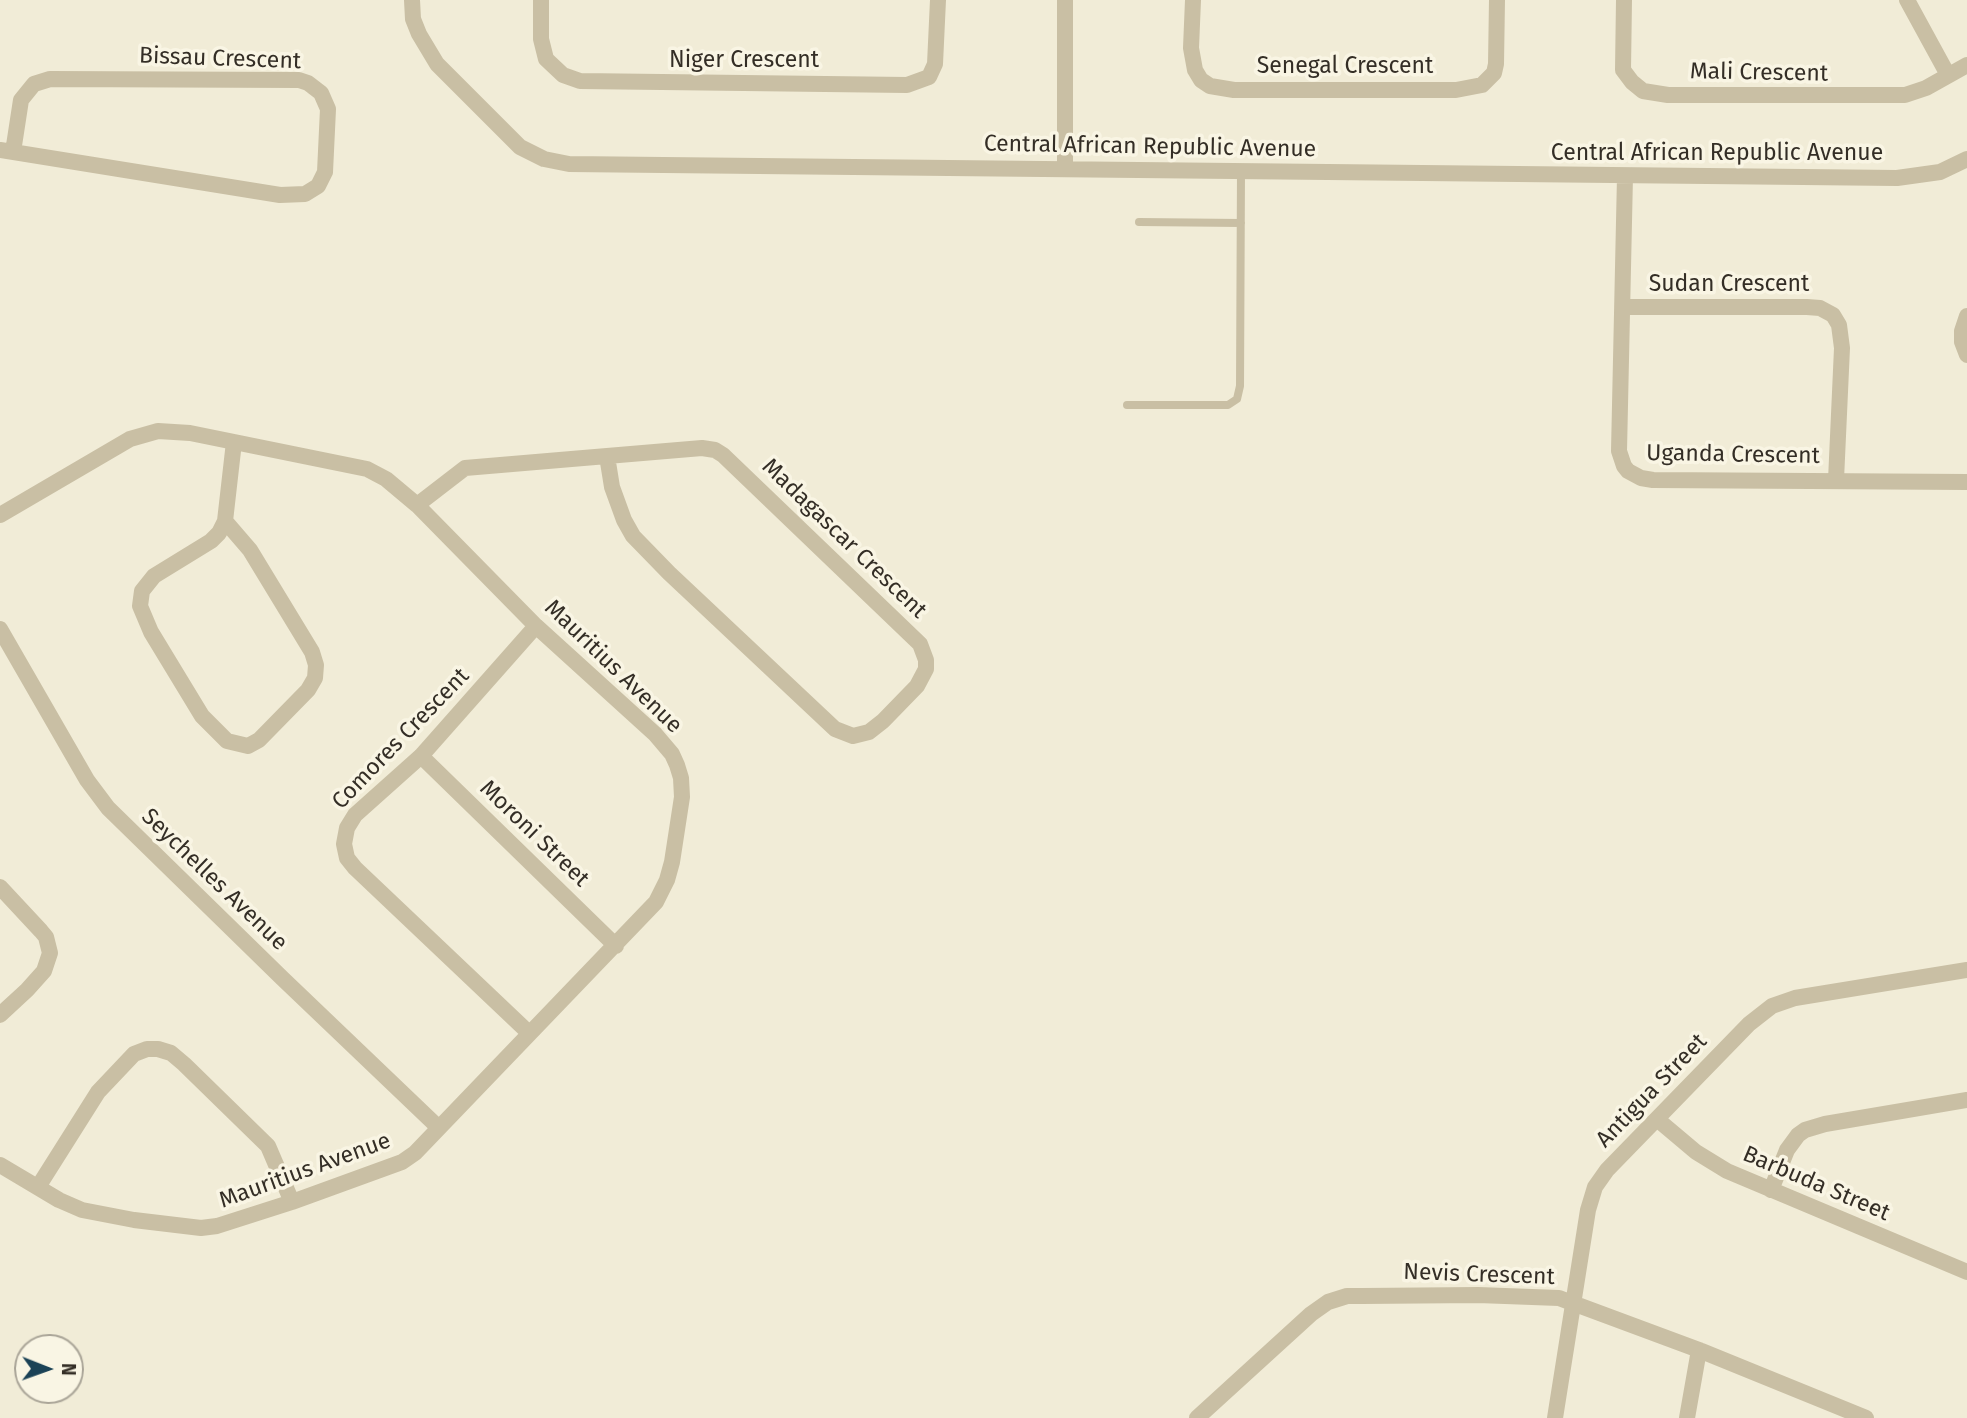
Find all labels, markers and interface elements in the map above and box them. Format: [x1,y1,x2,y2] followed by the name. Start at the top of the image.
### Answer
[138,42,302,76] street label: Bissau Crescent
[669,47,819,75] street label: Niger Crescent
[1257,53,1433,81] street label: Senegal Crescent
[1690,58,1828,88] street label: Mali Crescent
[984,130,1316,164] street label: Central African Republic Avenue
[1551,140,1883,168] street label: Central African Republic Avenue
[1649,271,1809,299] street label: Sudan Crescent
[1646,440,1820,470] street label: Uganda Crescent
[756,453,932,625] street label: Madagascar Crescent
[538,594,688,740] street label: Mauritius Avenue
[327,663,475,815] street label: Comores Crescent
[474,775,594,893] street label: Moroni Street
[135,803,293,957] street label: Seychelles Avenue
[1591,1028,1713,1154] street label: Antigua Street
[215,1127,395,1215] street label: Mauritius Avenue
[1738,1141,1894,1227] street label: Barbuda Street
[1403,1259,1555,1291] street label: Nevis Crescent
[14,1334,84,1404] north arrow
[57,1363,80,1376] text: N

